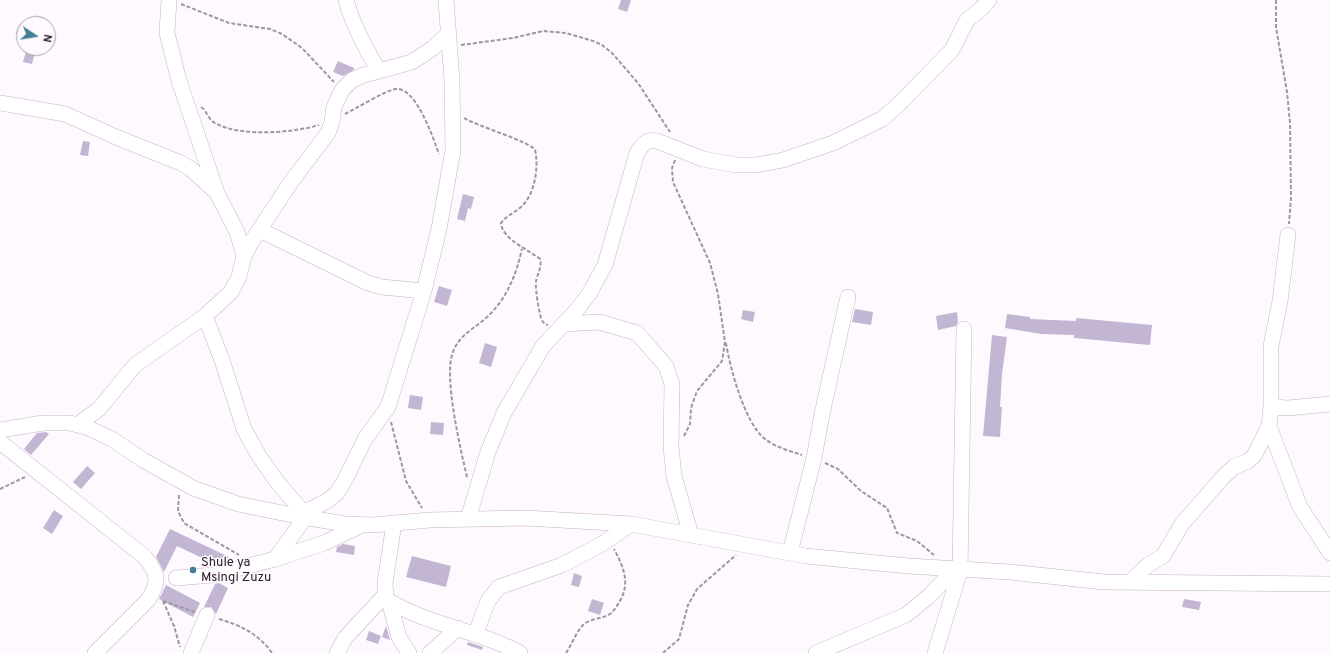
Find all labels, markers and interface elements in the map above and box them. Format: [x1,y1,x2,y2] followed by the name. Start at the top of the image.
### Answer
[16,16,56,56] north arrow
[39,33,54,44] text: N
[201,555,271,586] place label: Shule ya Msingi Zuzu
[188,565,198,575] marker: Shule ya Msingi Zuzu

